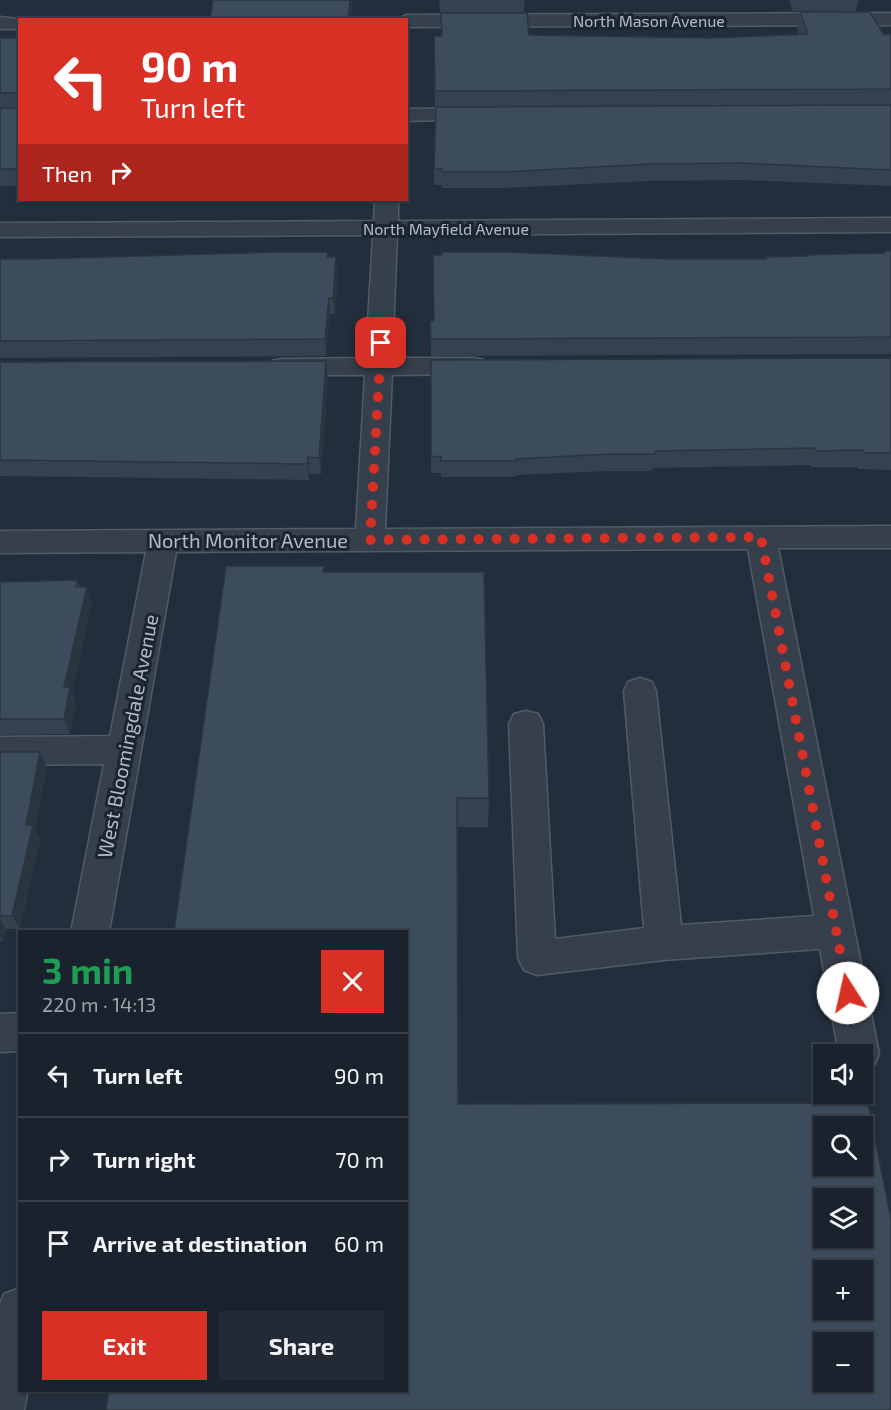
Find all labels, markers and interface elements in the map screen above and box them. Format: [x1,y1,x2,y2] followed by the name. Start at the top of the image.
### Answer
[573,11,725,30] street label: North Mason Avenue
[141,40,238,90] text: 90 m
[42,42,120,120] icon: left
[141,91,245,123] text: Turn left
[104,156,137,189] icon: right
[42,160,92,186] text: Then
[363,219,529,238] street label: North Mayfield Avenue
[355,317,406,368] pin
[364,326,397,359] icon: arrive
[148,528,348,552] street label: North Monitor Avenue
[92,612,162,860] street label: West Bloomingdale Avenue
[42,948,133,991] text: 3 min
[321,950,384,1013] button: close
[816,961,880,1025] position arrow
[42,992,156,1016] text: 220 m · 14:13
[813,1044,873,1392] map controls
[813,1044,873,1104] button: sound
[42,1059,75,1092] icon: left
[93,1062,182,1088] text: Turn left
[334,1062,384,1088] text: 90 m
[813,1116,873,1176] button: search
[42,1143,75,1176] icon: right
[93,1146,195,1172] text: Turn right
[335,1146,384,1172] text: 70 m
[813,1188,873,1248] button: layers
[42,1227,75,1260] icon: arrive
[93,1230,307,1256] text: Arrive at destination
[334,1230,384,1256] text: 60 m
[813,1260,873,1320] button: +
[42,1311,207,1380] button: Exit
[219,1311,384,1380] button: Share
[813,1332,873,1392] button: −

